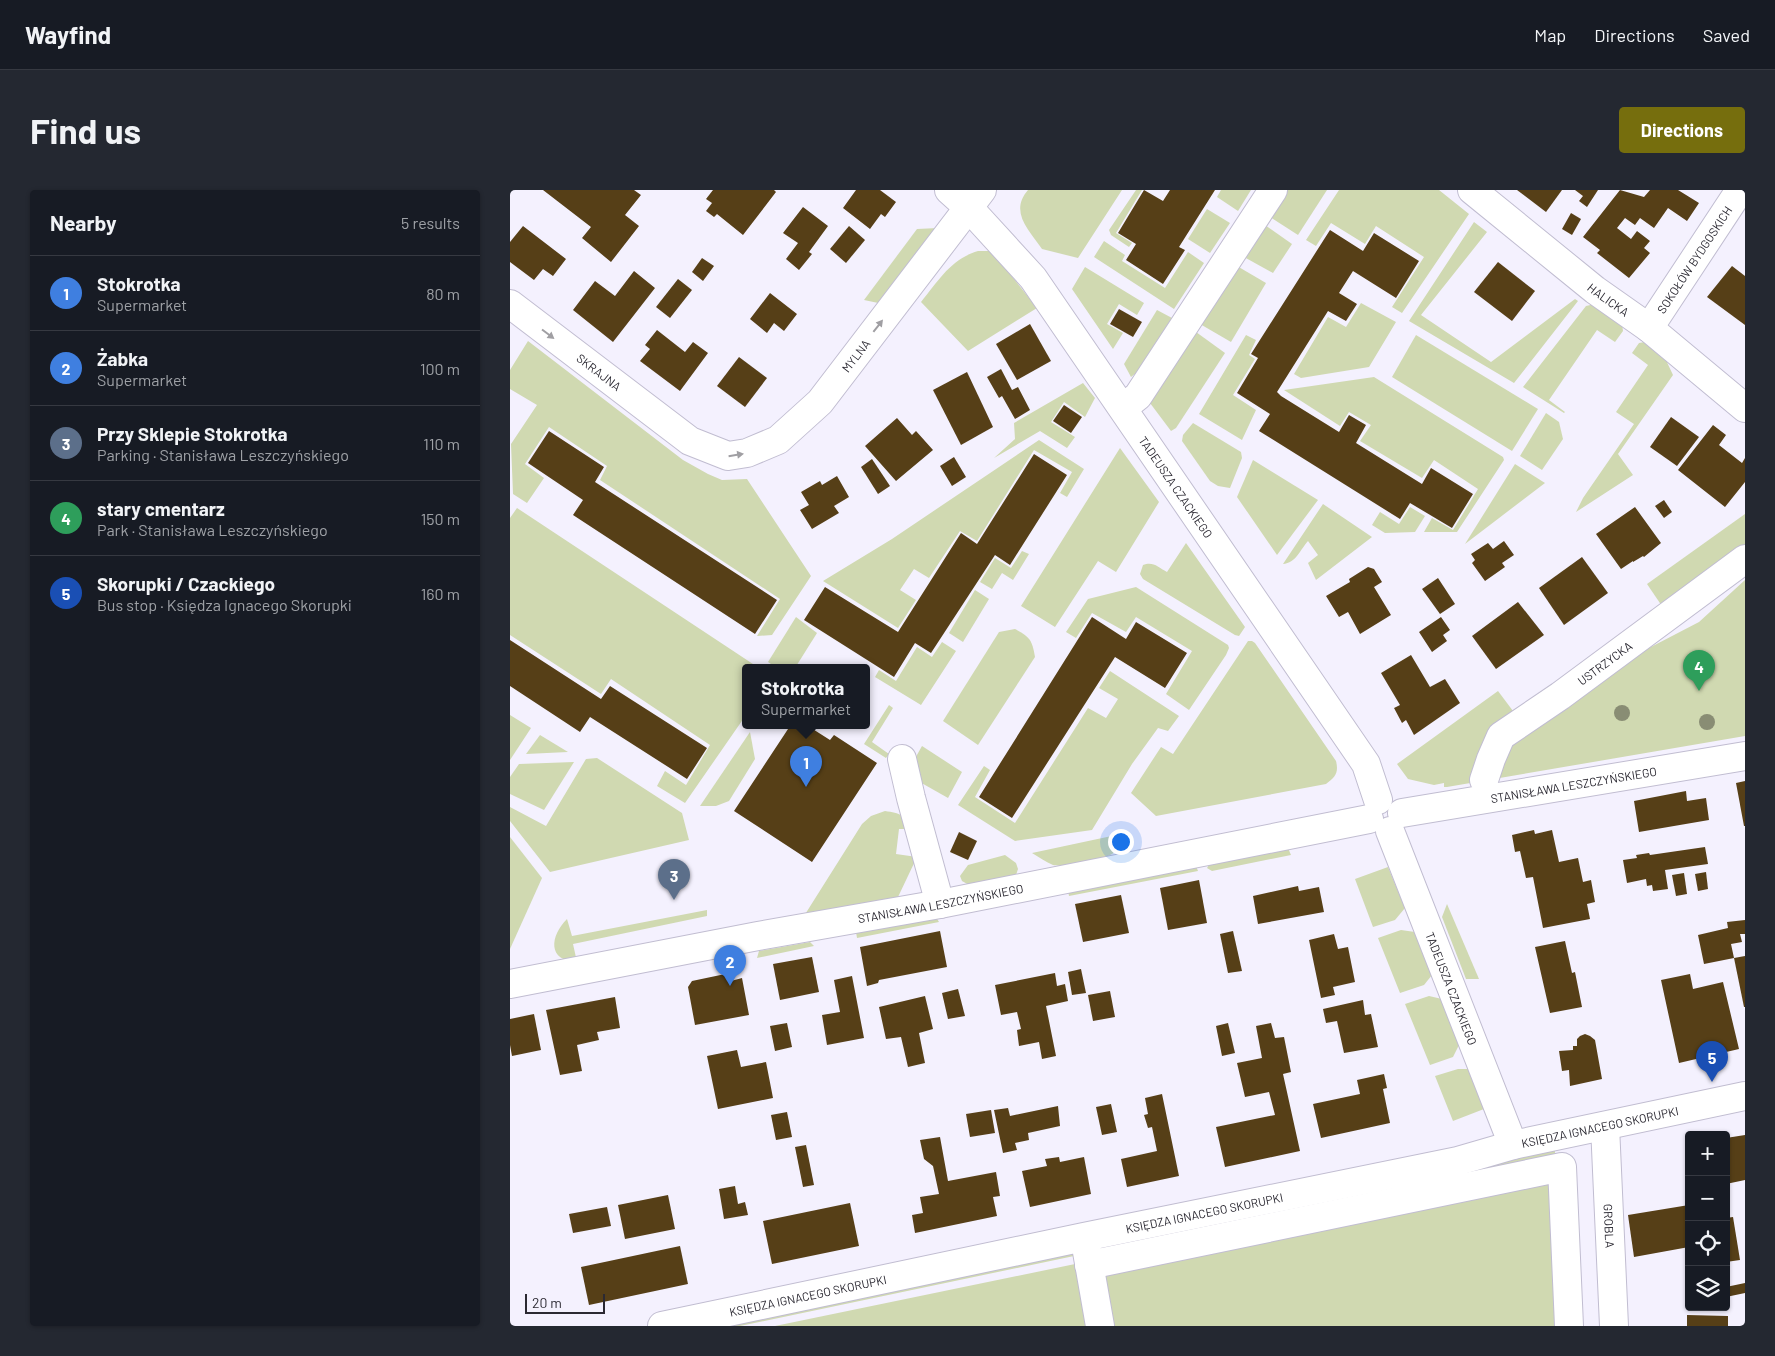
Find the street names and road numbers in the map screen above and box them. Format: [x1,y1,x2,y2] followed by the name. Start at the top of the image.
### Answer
[1654,203,1735,316] street label: SOKOŁÓW BYDGOSKICH
[1585,280,1632,319] street label: HALICKA
[838,336,872,375] street label: MYLNA
[574,351,624,393] street label: SKRAJNA
[1136,433,1216,540] street label: TADEUSZA CZACKIEGO
[1575,638,1635,688] street label: USTRZYCKA
[1490,764,1658,805] street label: STANISŁAWA LESZCZYŃSKIEGO
[857,881,1024,925] street label: STANISŁAWA LESZCZYŃSKIEGO
[1423,930,1480,1047] street label: TADEUSZA CZACKIEGO
[1520,1103,1680,1150] street label: KSIĘDZA IGNACEGO SKORUPKI
[1124,1190,1284,1235] street label: KSIĘDZA IGNACEGO SKORUPKI
[1602,1203,1617,1248] street label: GROBLA
[728,1272,888,1319] street label: KSIĘDZA IGNACEGO SKORUPKI

